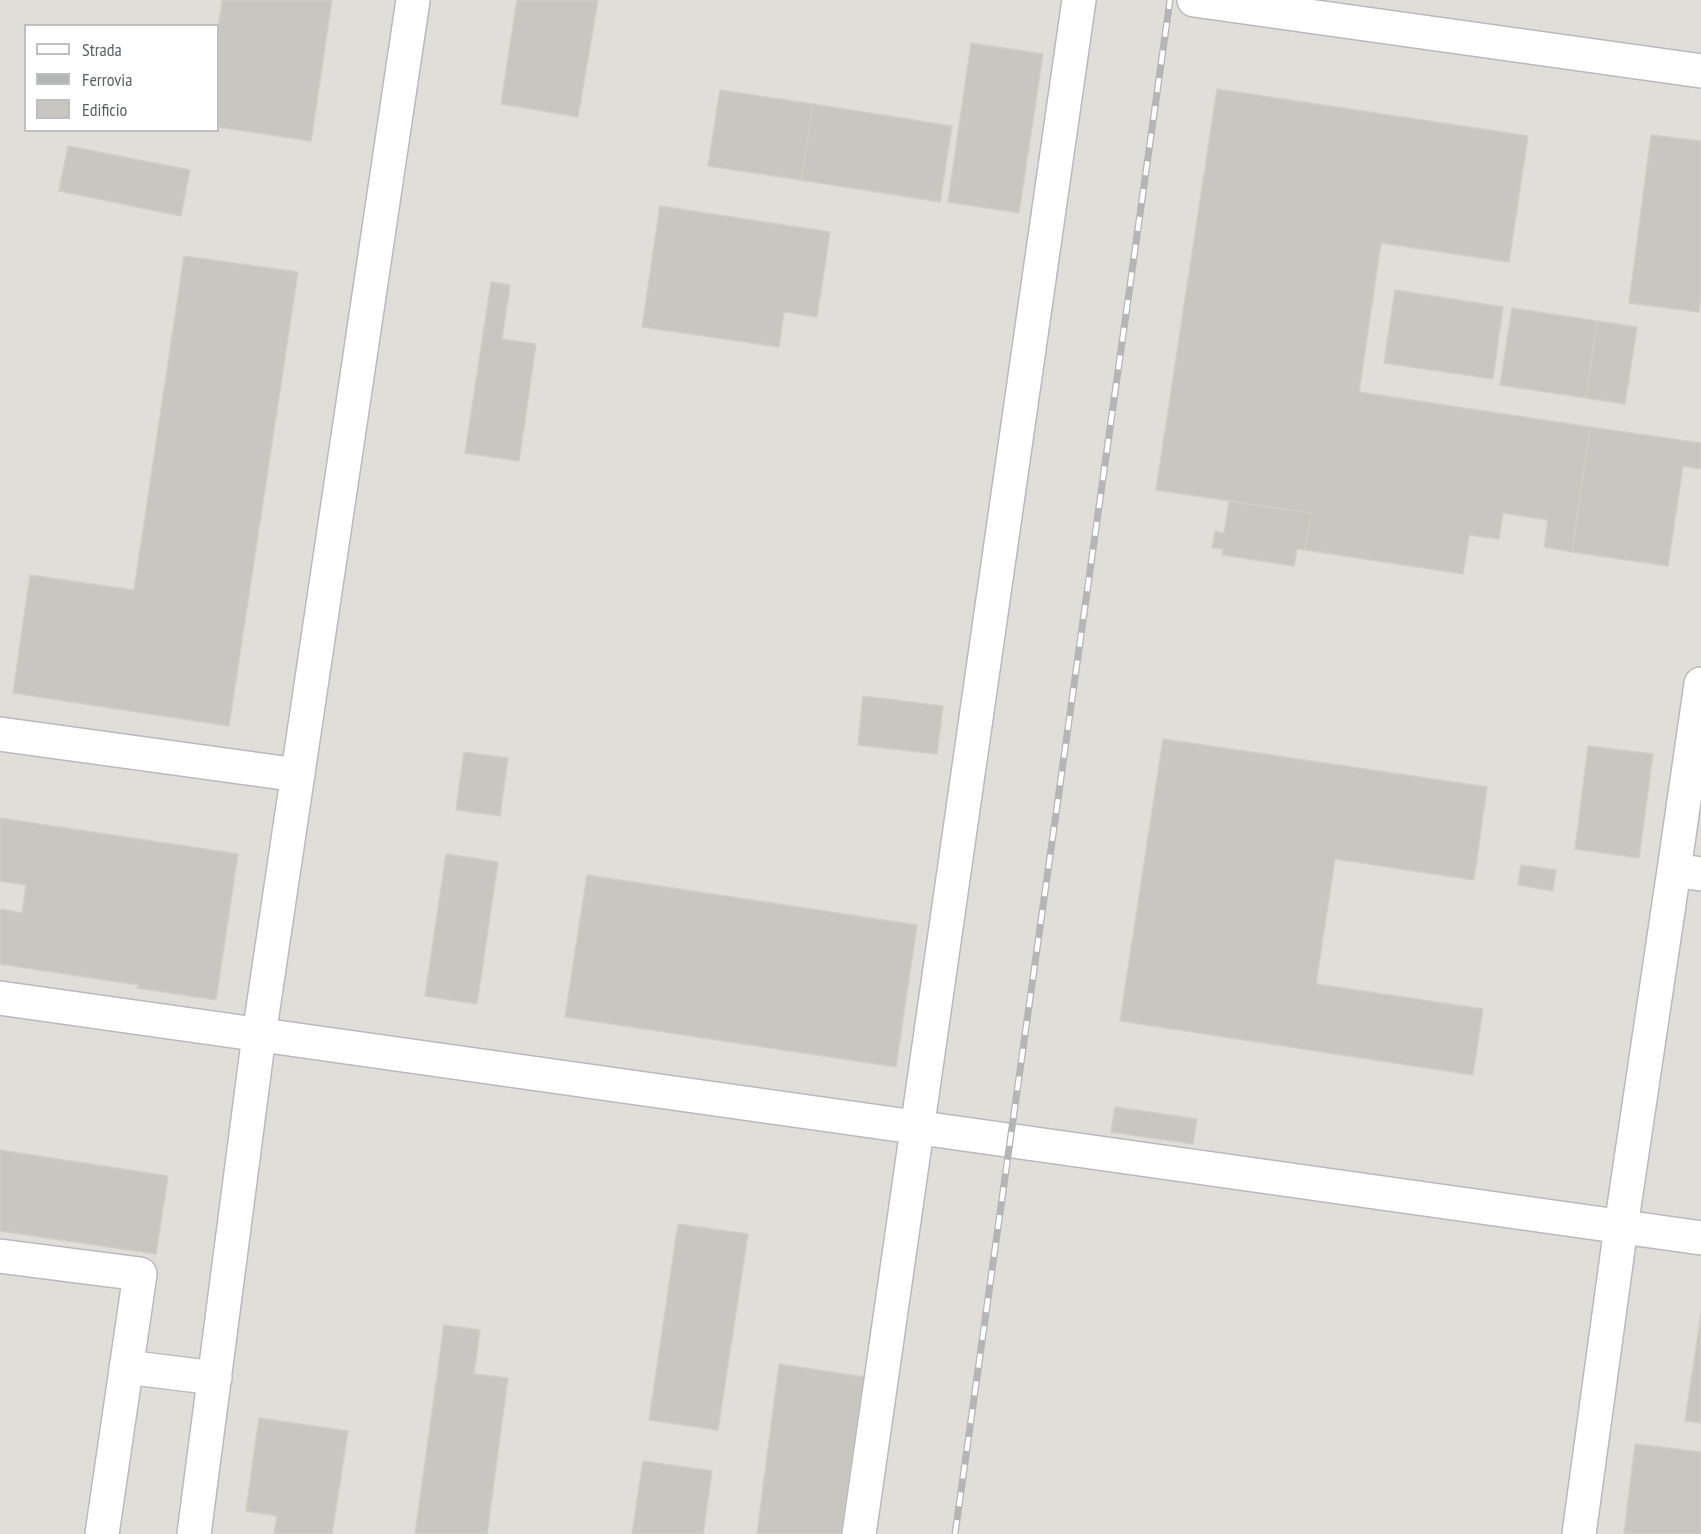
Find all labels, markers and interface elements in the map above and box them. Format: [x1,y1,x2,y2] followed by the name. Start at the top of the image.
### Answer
[24,24,219,132] legend
[82,38,122,61] text: Strada
[82,68,132,91] text: Ferrovia
[82,98,127,121] text: Edificio

